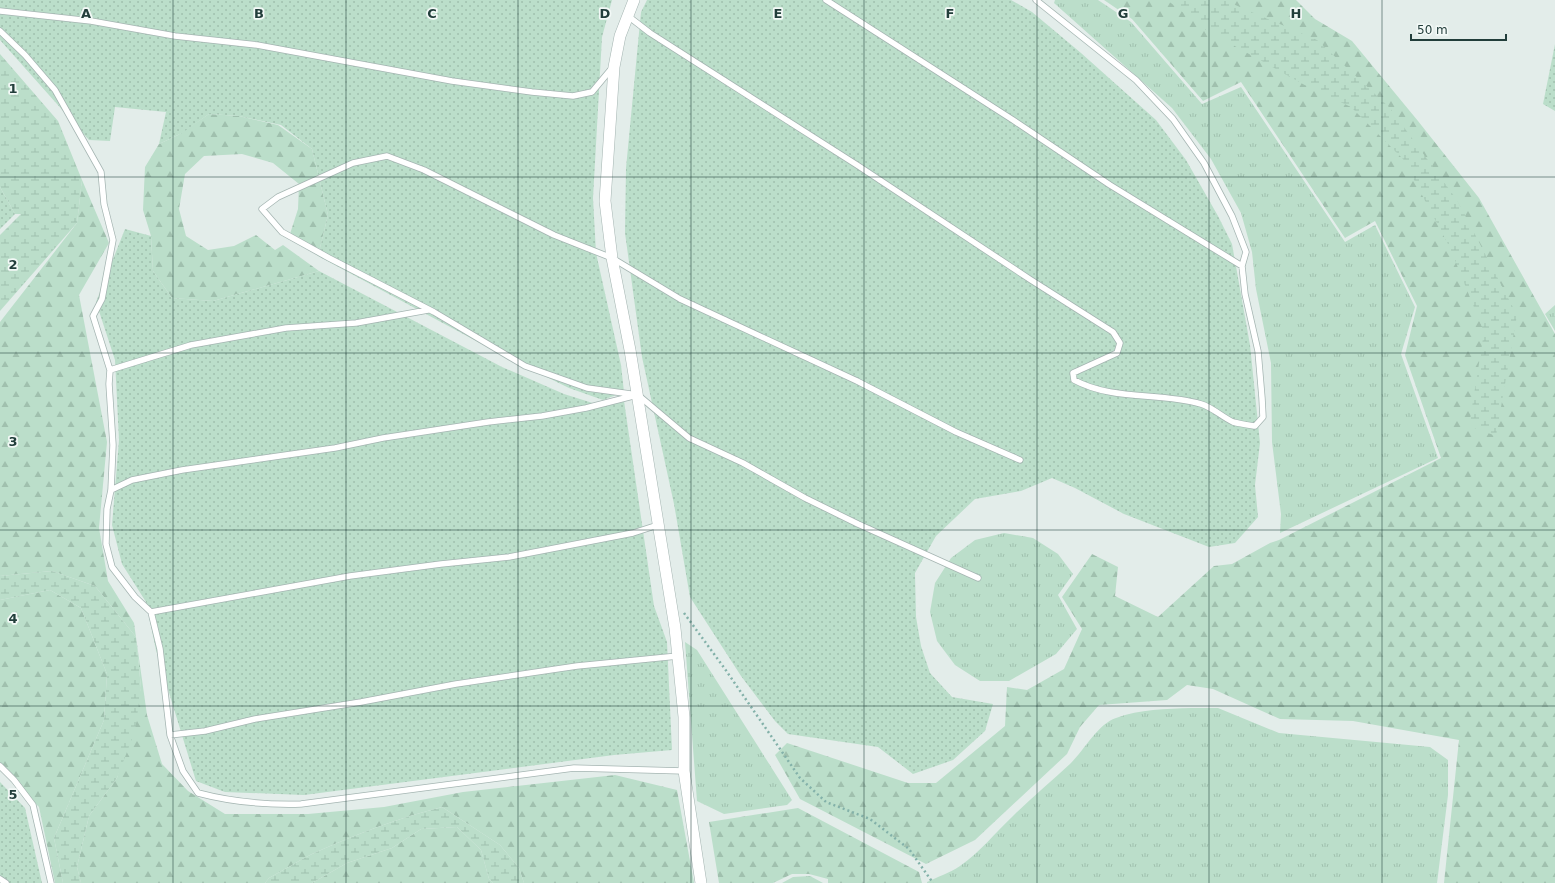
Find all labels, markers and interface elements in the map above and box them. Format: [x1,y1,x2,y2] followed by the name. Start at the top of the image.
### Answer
[81,6,91,21] text: A
[254,6,264,21] text: B
[427,6,437,21] text: C
[600,6,611,21] text: D
[774,6,782,21] text: E
[946,6,954,21] text: F
[1118,6,1128,21] text: G
[1291,6,1301,21] text: H
[1411,16,1506,42] scale bar
[1417,23,1448,37] text: 50 m
[8,81,18,96] text: 1
[8,257,18,272] text: 2
[8,434,18,449] text: 3
[8,611,18,626] text: 4
[8,787,18,802] text: 5

